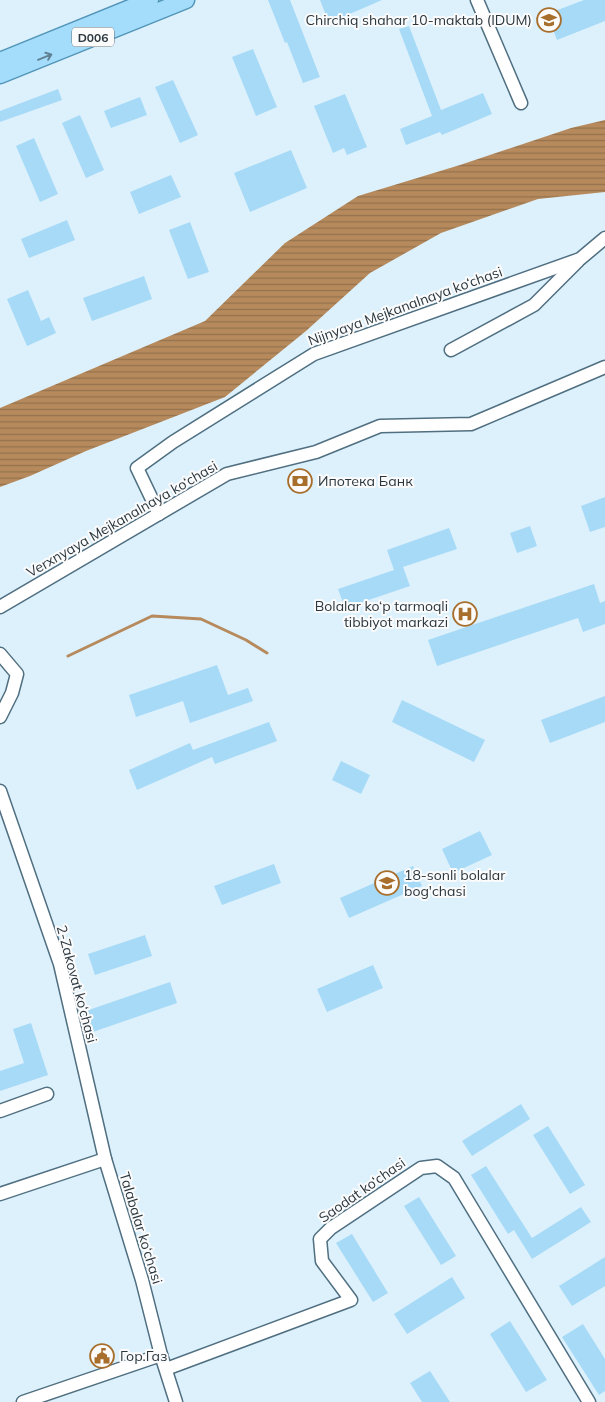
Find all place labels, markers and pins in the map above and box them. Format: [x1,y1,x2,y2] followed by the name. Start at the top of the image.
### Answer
[536,7,562,33] school or university icon: Chirchiq shahar 10-maktab (IDUM)
[305,11,532,29] place label: Chirchiq shahar 10-maktab (IDUM)
[287,468,313,494] bank icon: Ипотека Банк
[318,472,413,490] place label: Ипотека Банк
[315,597,448,631] place label: Bolalar ko‘p tarmoqli tibbiyot markazi
[452,601,478,627] hospital icon: Bolalar ko‘p tarmoqli tibbiyot markazi
[404,866,506,900] place label: 18-sonli bolalar bog'chasi
[374,870,400,896] school or university icon: 18-sonli bolalar bog'chasi
[89,1343,115,1369] public building icon: Гор.Газ
[120,1347,167,1365] place label: Гор.Газ

